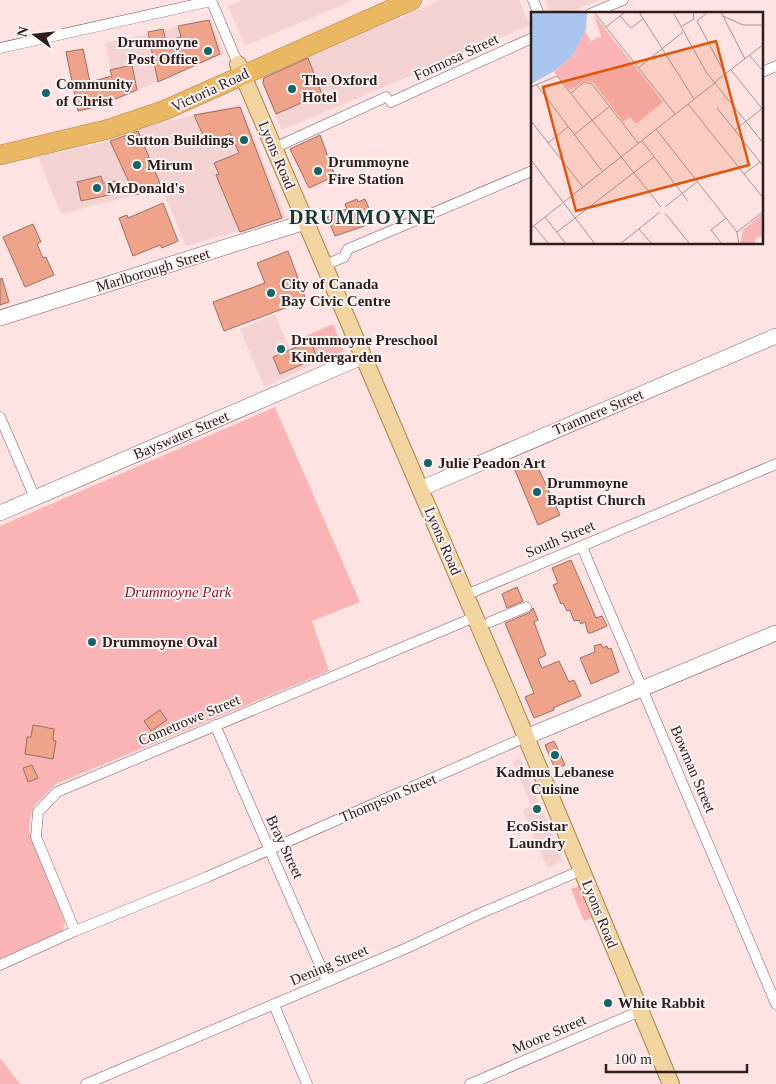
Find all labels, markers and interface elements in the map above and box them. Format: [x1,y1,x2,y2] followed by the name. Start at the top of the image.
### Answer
[10,10,60,60] north arrow
[531,12,764,245] inset map
[14,25,31,39] text: N
[411,30,501,84] street label: Formosa Street
[117,34,198,67] place label: Drummoyne Post Office
[202,45,214,57] marker: Drummoyne Post Office
[169,65,252,115] street label: Victoria Road
[302,72,378,105] place label: The Oxford Hotel
[56,76,133,109] place label: Community of Christ
[286,83,298,95] marker: The Oxford Hotel
[40,87,52,99] marker: Community of Christ
[256,119,299,192] street label: Lyons Road
[127,132,234,148] place label: Sutton Buildings
[238,134,250,146] marker: Sutton Buildings
[328,154,409,187] place label: Drummoyne Fire Station
[147,157,193,173] place label: Mirum
[131,159,143,171] marker: Mirum
[312,165,324,177] marker: Drummoyne Fire Station
[107,180,185,196] place label: McDonald's
[91,182,103,194] marker: McDonald's
[289,206,437,228] district label: DRUMMOYNE
[94,245,213,295] street label: Marlborough Street
[281,276,391,309] place label: City of Canada Bay Civic Centre
[265,287,277,299] marker: City of Canada Bay Civic Centre
[291,332,438,365] place label: Drummoyne Preschool Kindergarden
[275,343,287,355] marker: Drummoyne Preschool Kindergarden
[550,385,646,438] street label: Tranmere Street
[131,407,232,462] street label: Bayswater Street
[438,455,546,471] place label: Julie Peadon Art
[422,457,434,469] marker: Julie Peadon Art
[547,475,646,508] place label: Drummoyne Baptist Church
[531,486,543,498] marker: Drummoyne Baptist Church
[422,505,465,578] street label: Lyons Road
[523,517,598,561] street label: South Street
[123,584,232,600] park label: Drummoyne Park
[102,634,217,650] place label: Drummoyne Oval
[86,636,98,648] marker: Drummoyne Oval
[136,691,243,749] street label: Cometrowe Street
[667,723,719,816] street label: Bowman Street
[549,749,561,761] marker: Kadmus Lebanese Cuisine
[496,764,614,797] place label: Kadmus Lebanese Cuisine
[338,770,439,825] street label: Thompson Street
[531,803,543,815] marker: EcoSistar Laundry
[263,813,307,882] street label: Bray Street
[506,818,568,851] place label: EcoSistar Laundry
[579,878,621,951] street label: Lyons Road
[288,941,371,989] street label: Dening Street
[618,995,705,1011] place label: White Rabbit
[602,997,614,1009] marker: White Rabbit
[510,1011,589,1057] street label: Moore Street
[606,1042,747,1074] scale bar
[614,1051,652,1067] text: 100 m

